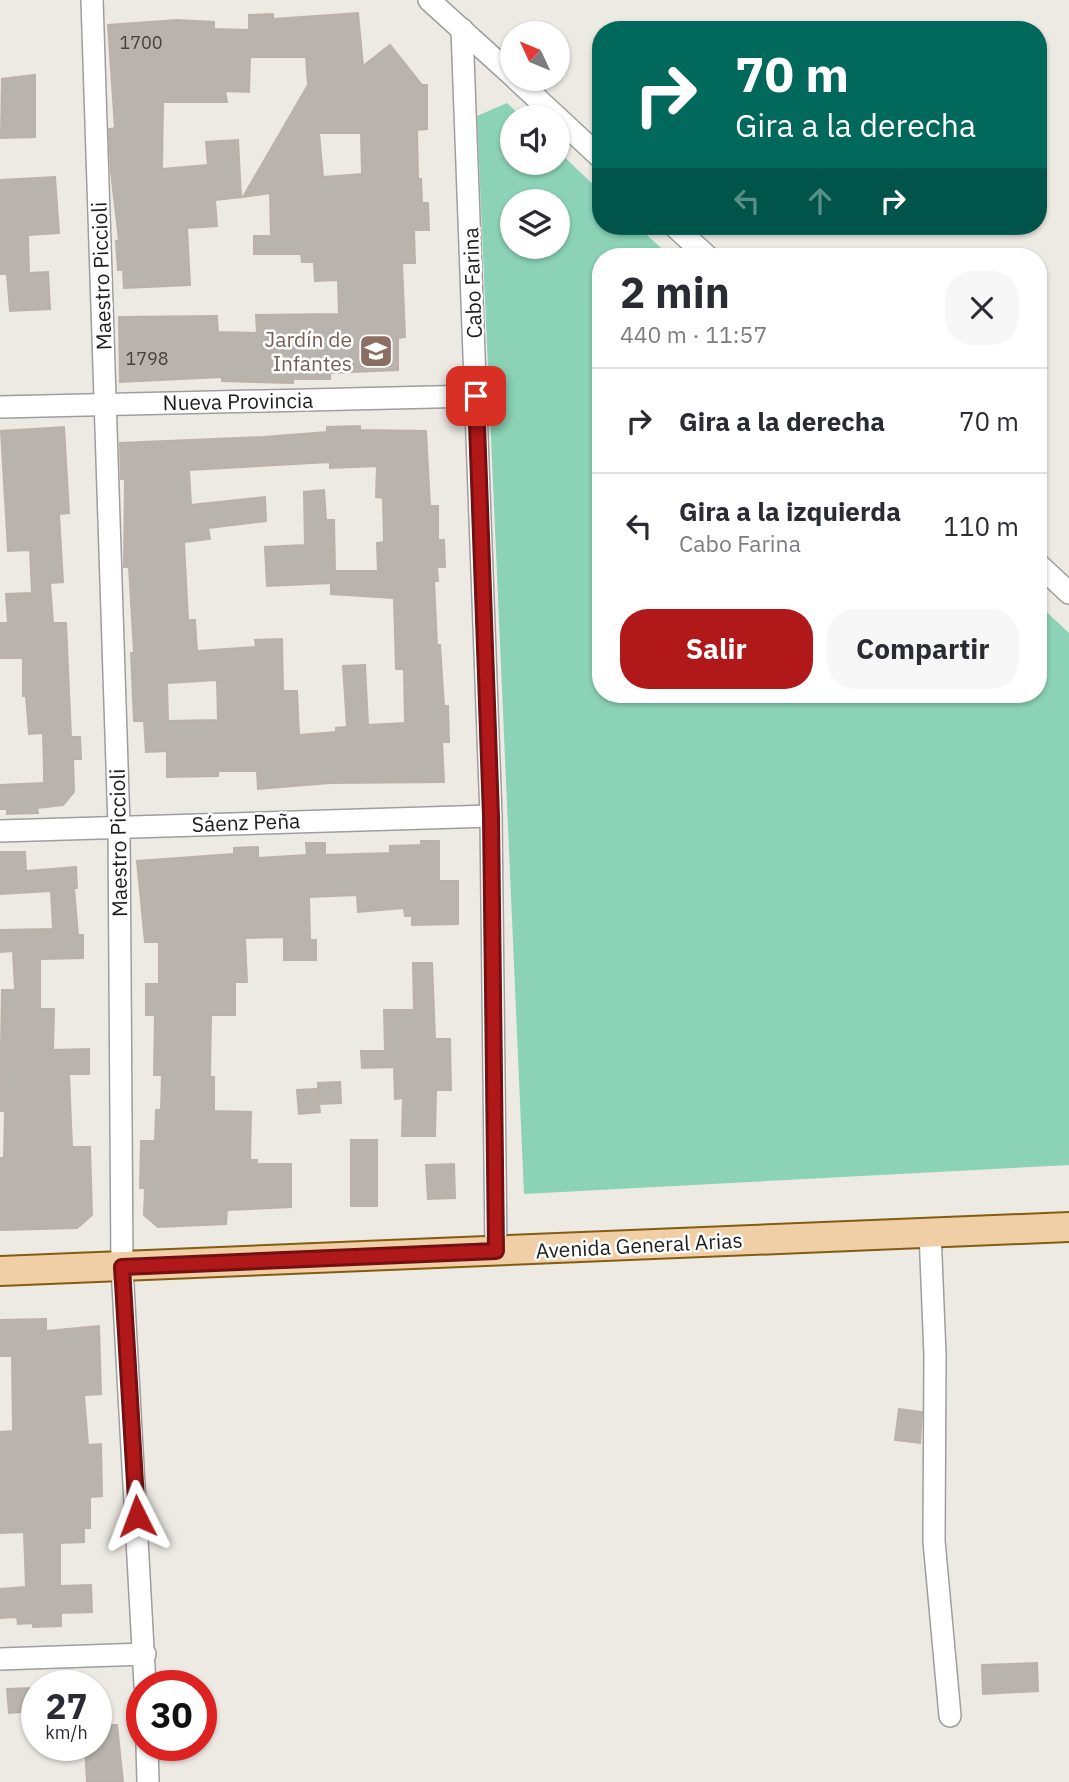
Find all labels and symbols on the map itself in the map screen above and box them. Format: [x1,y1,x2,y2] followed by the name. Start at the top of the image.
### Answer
[500,21,570,91] north arrow
[119,31,163,54] house number: 1700
[84,201,118,351] street label: Maestro Piccioli
[456,227,488,339] street label: Cabo Farina
[264,325,352,377] place label: Jardín de Infantes
[357,332,395,370] school or university icon: Jardín de Infantes
[125,347,169,370] house number: 1798
[446,366,506,426] pin
[162,386,314,416] street label: Nueva Provincia
[103,769,133,917] street label: Maestro Piccioli
[191,806,301,838] street label: Sáenz Peña
[535,1226,743,1264] street label: Avenida General Arias
[100,1479,174,1553] position arrow
[126,1670,217,1761] speed limit sign: 30

